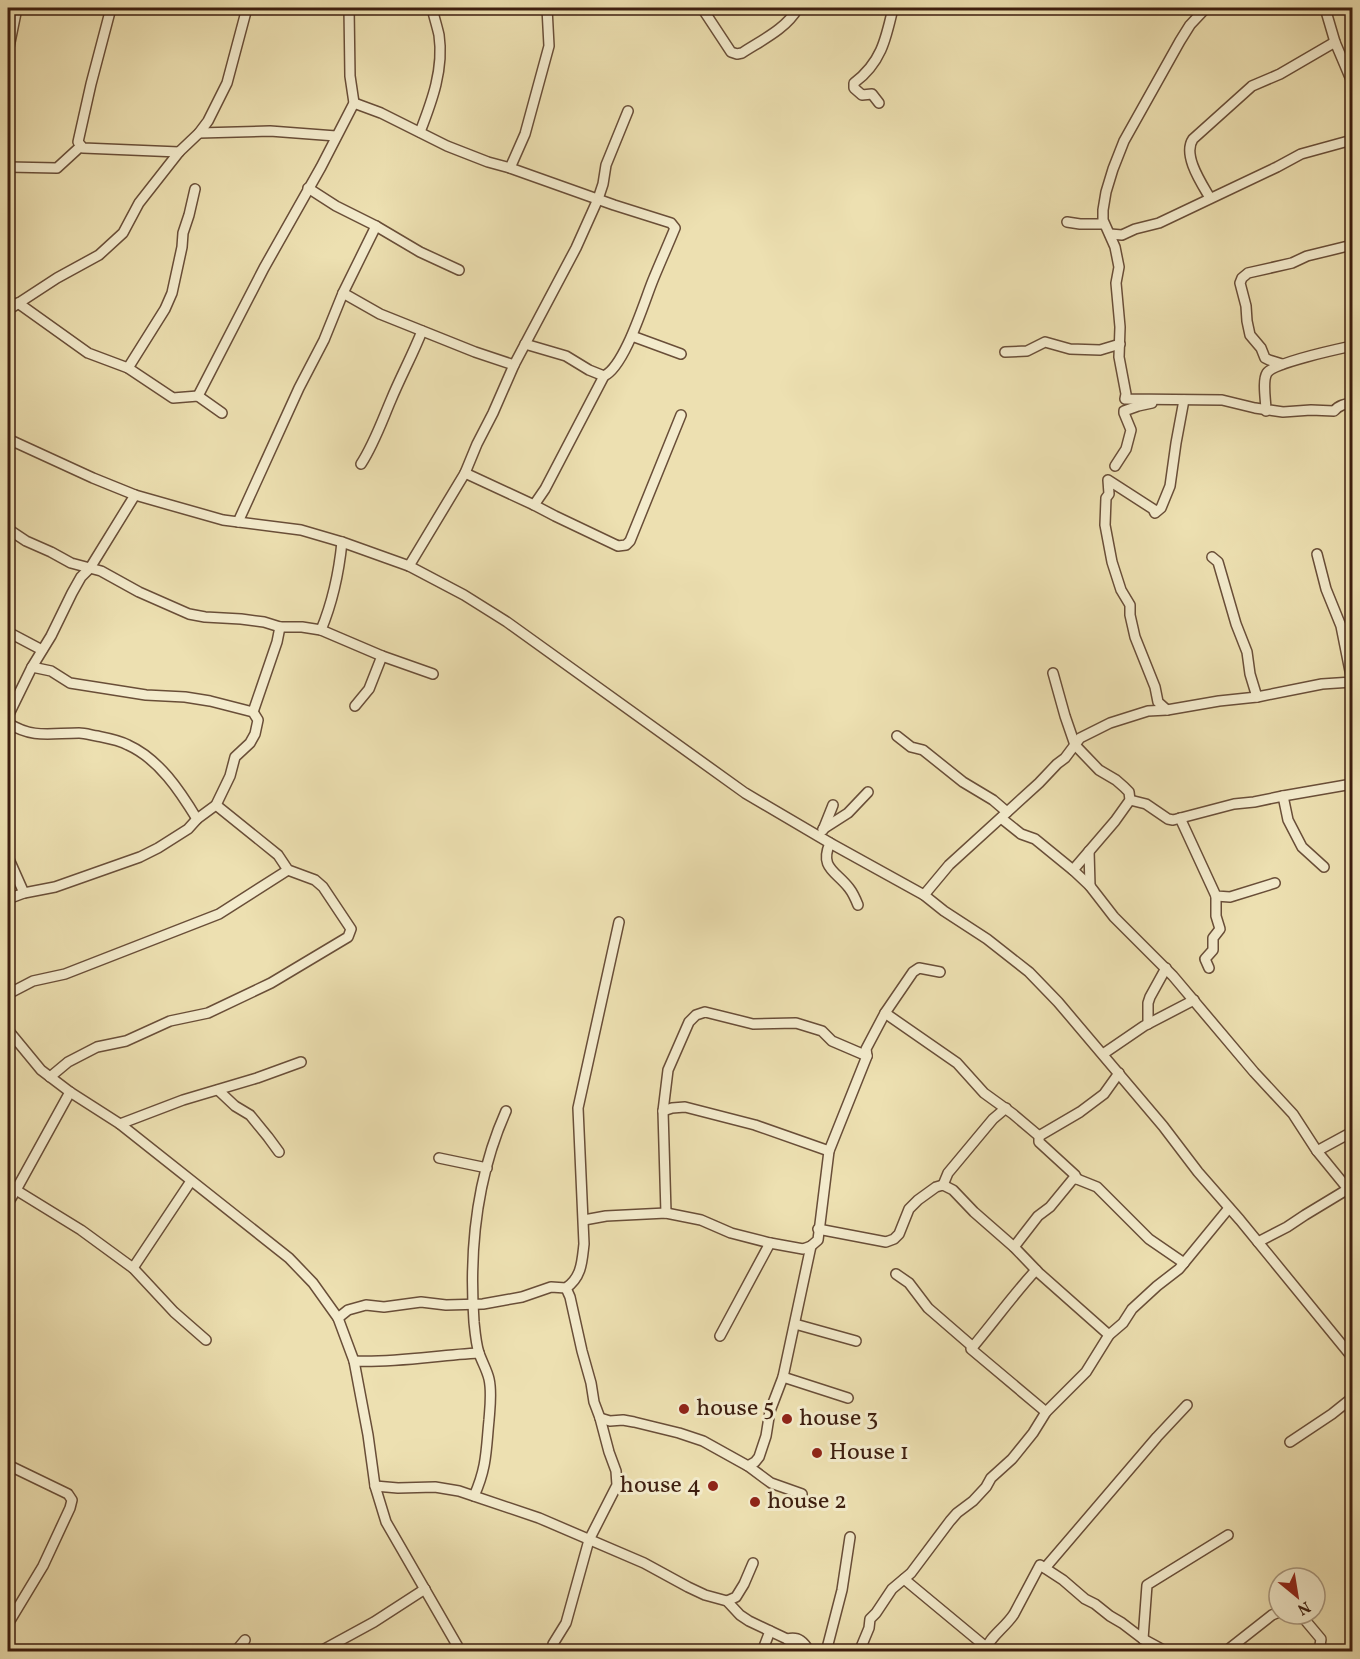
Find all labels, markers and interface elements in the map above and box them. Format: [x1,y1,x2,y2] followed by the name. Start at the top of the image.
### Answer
[696,1392,775,1426] place label: house 5
[677,1402,691,1416] marker: house 5
[799,1402,878,1436] place label: house 3
[780,1412,794,1426] marker: house 3
[829,1436,909,1470] place label: House 1
[810,1446,824,1460] marker: House 1
[620,1469,701,1503] place label: house 4
[706,1479,720,1493] marker: house 4
[767,1485,847,1519] place label: house 2
[748,1495,762,1509] marker: house 2
[1267,1566,1327,1626] north arrow
[1293,1595,1314,1620] text: N

